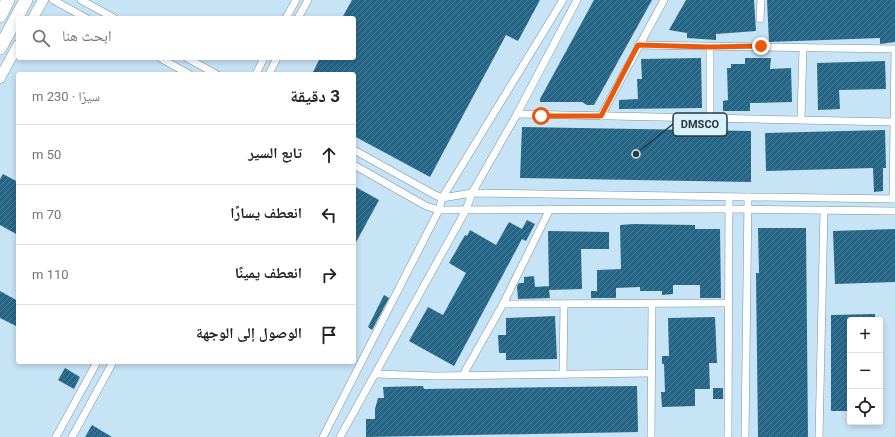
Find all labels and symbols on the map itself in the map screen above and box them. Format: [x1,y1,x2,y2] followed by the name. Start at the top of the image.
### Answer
[752,37,770,55] route end
[532,107,550,125] route start
[673,113,727,136] callout: DMSCO
[681,118,720,131] text: DMSCO

